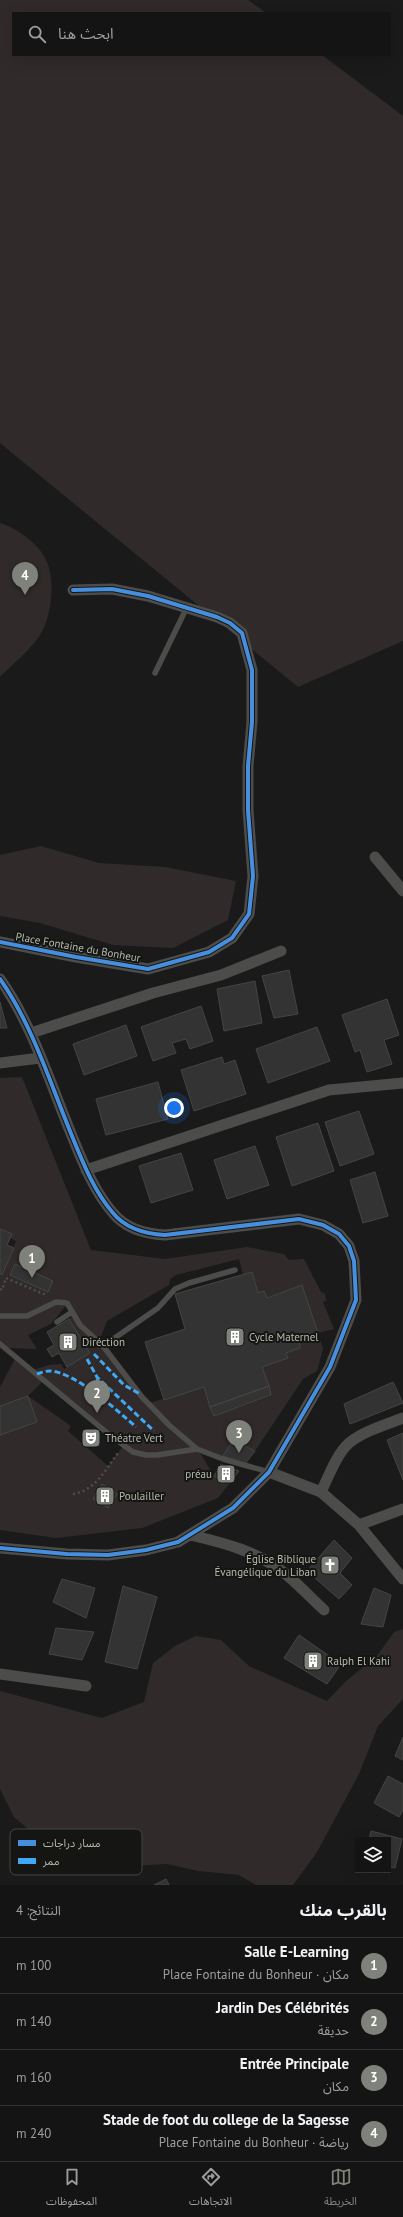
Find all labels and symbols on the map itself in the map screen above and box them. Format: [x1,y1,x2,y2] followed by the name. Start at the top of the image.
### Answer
[12,562,38,595] pin: 4
[14,929,142,965] street label: Place Fontaine du Bonheur
[164,1098,184,1118] your location
[19,1245,45,1278] pin: 1
[224,1326,246,1348] building icon: Cycle Maternel
[249,1330,319,1344] place label: Cycle Maternel
[57,1331,79,1353] building icon: Diréction
[82,1335,125,1349] place label: Diréction
[84,1380,110,1413] pin: 2
[226,1420,252,1453] pin: 3
[80,1427,102,1449] theatre icon: Théatre Vert
[105,1431,163,1445] place label: Théatre Vert
[215,1463,237,1485] building icon: préau
[185,1467,212,1481] place label: préau
[94,1485,116,1507] building icon: Poulailler
[119,1489,164,1503] place label: Poulailler
[214,1552,316,1579] place label: Église Biblique Évangélique du Liban
[319,1554,341,1576] church icon: Église Biblique Évangélique du Liban
[302,1650,324,1672] building icon: Ralph El Kahi
[327,1654,390,1668] place label: Ralph El Kahi
[10,1829,142,1875] legend
[43,1836,101,1850] text: مسار دراجات
[42,1854,60,1868] text: ممر

